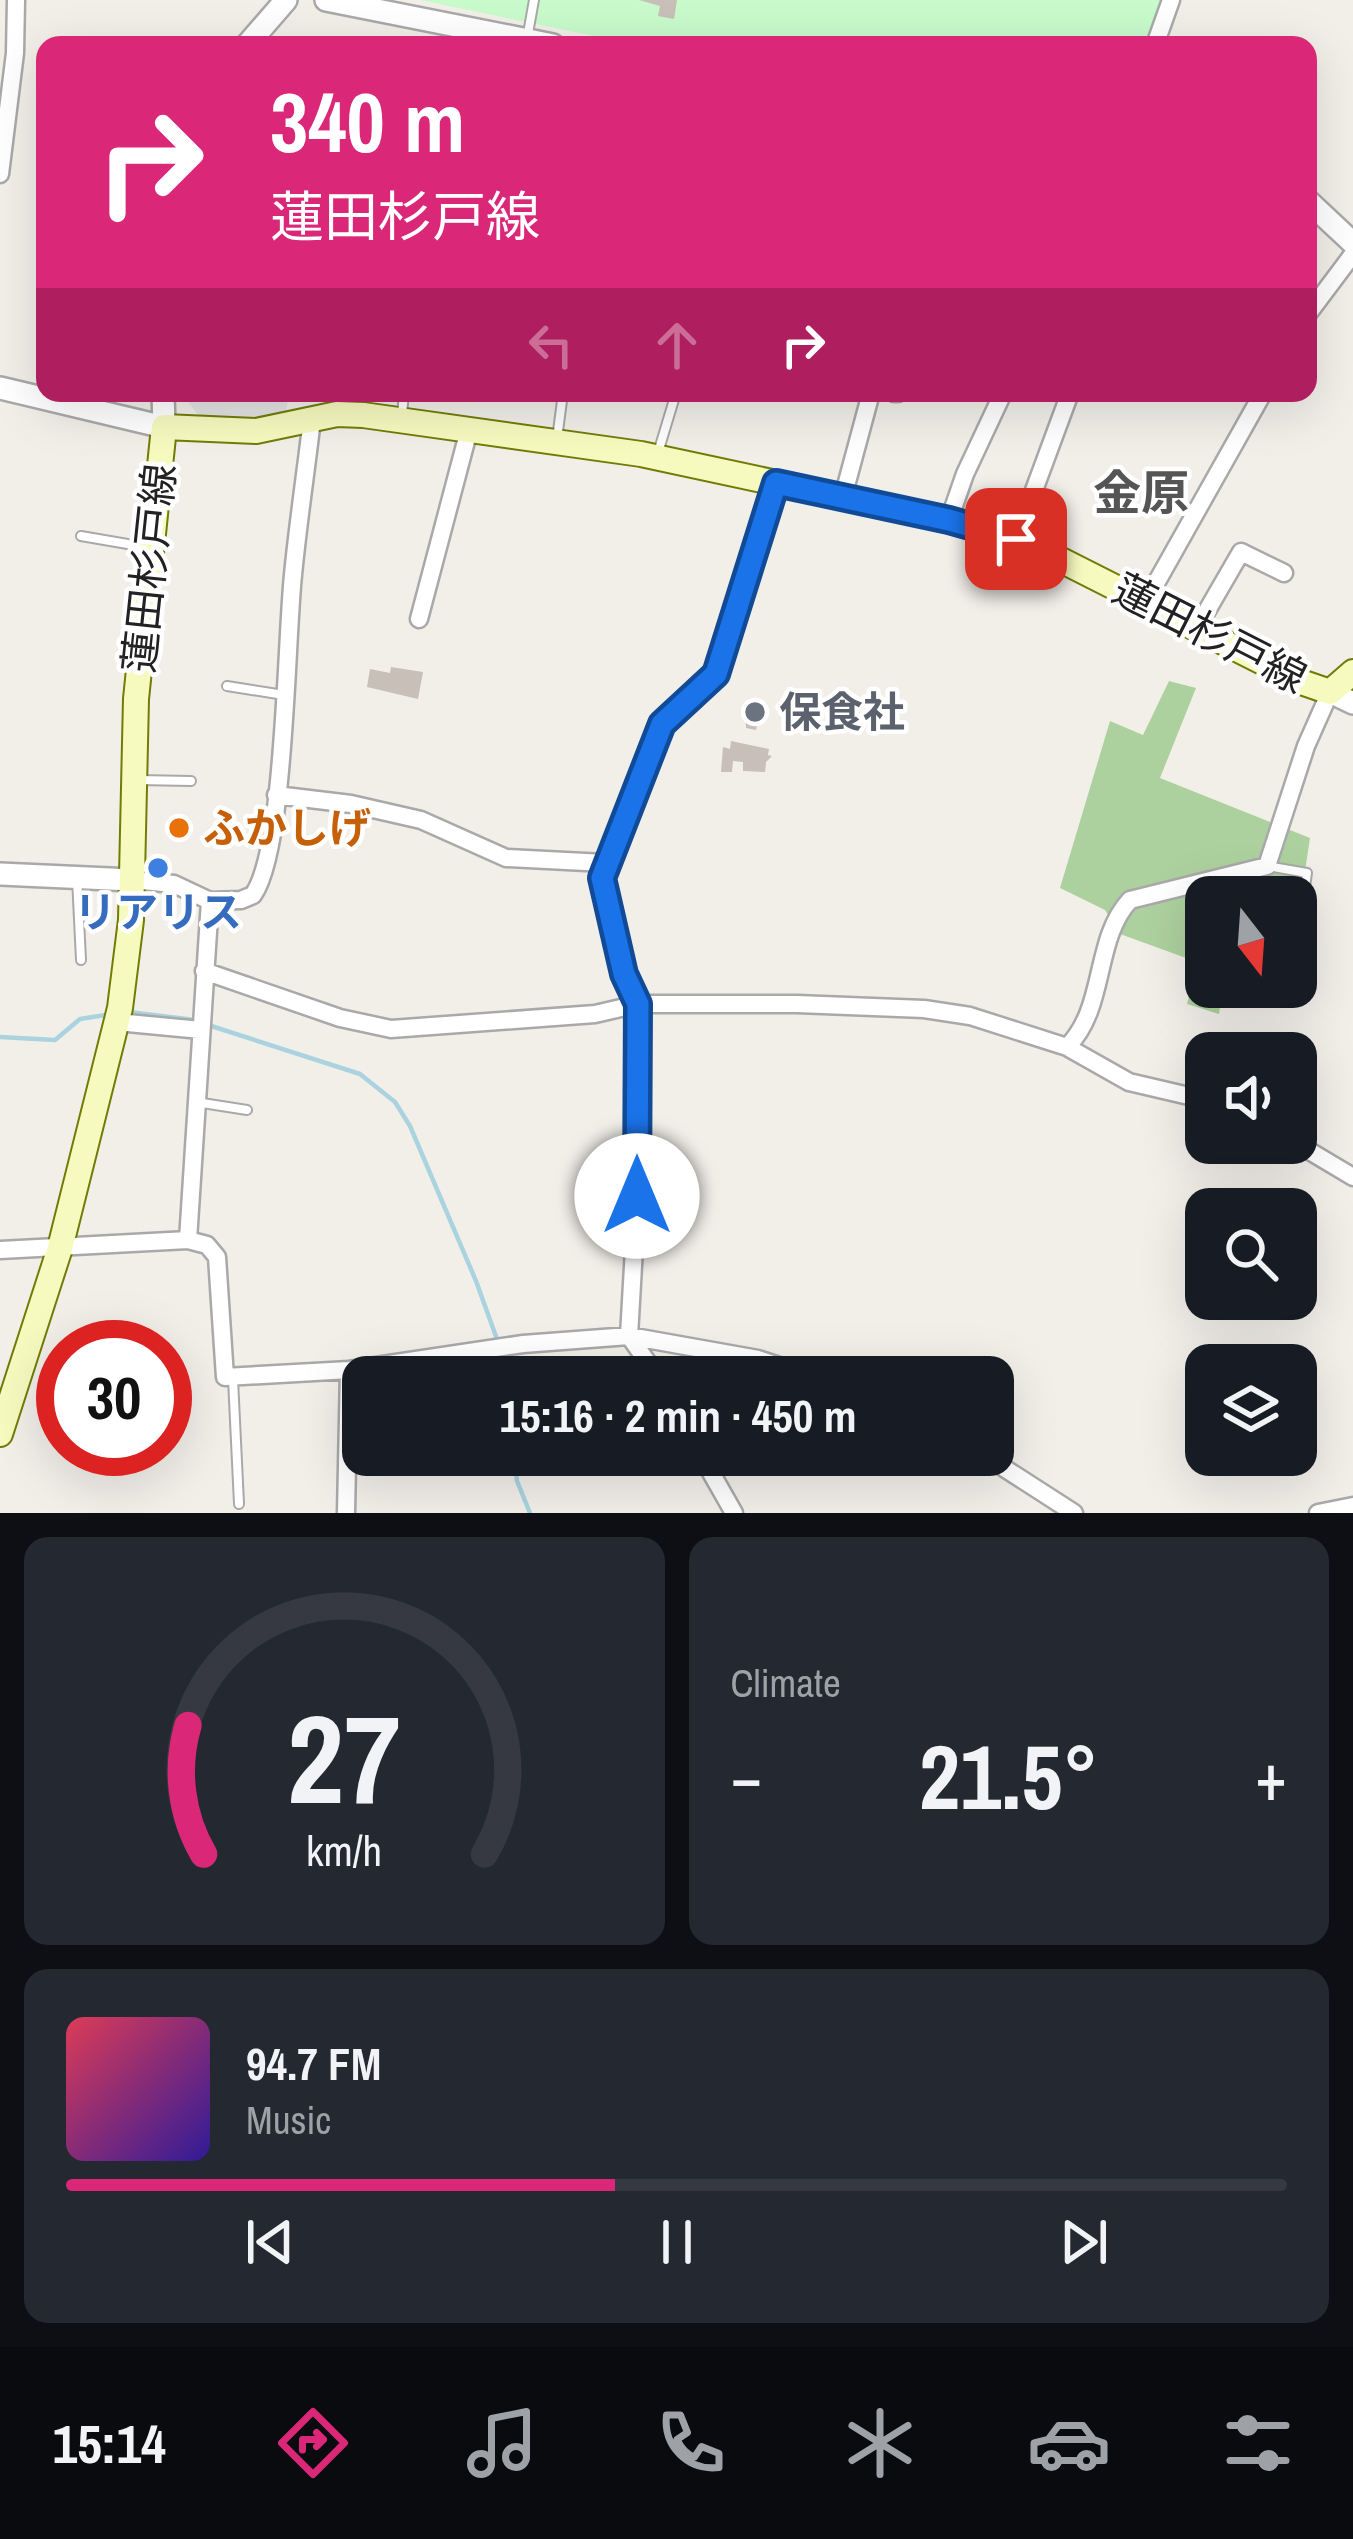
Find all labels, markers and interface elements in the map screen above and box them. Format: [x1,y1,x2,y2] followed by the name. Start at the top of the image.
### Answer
[270,65,465,178] text: 340 m
[72,84,228,240] icon: right
[270,180,540,253] text: 蓮田杉戸線
[518,312,584,378] icon: left
[644,312,710,378] icon: ahead
[770,312,836,378] icon: right
[1093,460,1189,525] district label: 金原
[110,461,188,675] street label: 蓮田杉戸線
[965,488,1067,590] pin
[983,506,1049,572] icon: arrive
[1104,560,1316,706] street label: 蓮田杉戸線
[779,684,905,740] place label: 保食社
[742,699,768,725] marker: 保食社
[203,800,371,856] place label: ふかしげ
[166,815,192,841] marker: ふかしげ
[145,855,171,881] marker: リアリス
[1185,876,1317,1008] north arrow
[1185,876,1317,1476] map controls
[74,884,242,940] place label: リアリス
[1185,1032,1317,1164] button: sound
[574,1133,700,1259] position arrow
[1185,1188,1317,1320] button: search
[36,1320,192,1476] speed limit sign: 30
[1185,1344,1317,1476] button: layers
[500,1385,856,1446] text: 15:16 · 2 min · 450 m
[731,1657,841,1709] text: Climate
[287,1674,401,1842] text: 27
[919,1716,1099,1837] text: 21.5°
[731,1732,762,1821] text: −
[1255,1732,1287,1821] text: +
[306,1822,382,1879] text: km/h
[246,2033,381,2094] text: 94.7 FM
[246,2094,331,2146] text: Music
[237,2209,303,2275] icon: previous
[644,2209,710,2275] icon: pause
[1051,2209,1117,2275] icon: next
[271,2401,355,2485] icon: directions
[460,2401,544,2485] icon: music
[649,2401,733,2485] icon: phone
[838,2401,922,2485] icon: climate
[1027,2401,1111,2485] icon: car
[1216,2401,1300,2485] icon: filters
[53,2407,166,2480] text: 15:14

